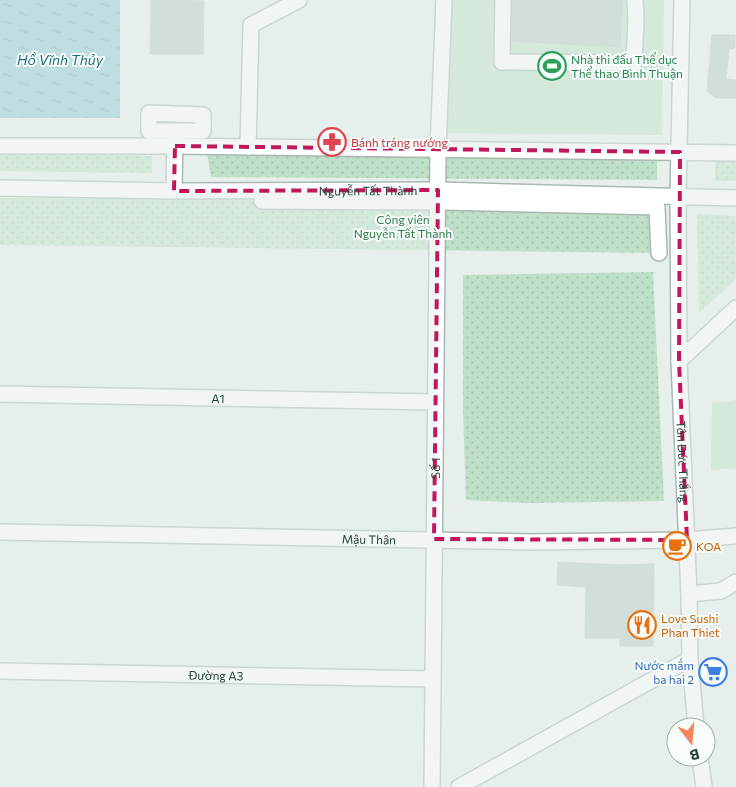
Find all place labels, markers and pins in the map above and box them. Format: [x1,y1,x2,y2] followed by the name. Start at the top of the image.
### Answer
[537,51,567,81] sports icon: Nhà thi đấu Thể dục Thể thao Bình Thuận
[571,52,683,80] place label: Nhà thi đấu Thể dục Thể thao Bình Thuận
[317,127,347,157] pharmacy icon: Bánh tráng nướng
[351,135,448,149] place label: Bánh tráng nướng
[662,531,692,561] cafe icon: KOA
[696,539,721,553] place label: KOA
[627,610,657,640] restaurant icon: Love Sushi Phan Thiet
[661,611,720,639] place label: Love Sushi Phan Thiet
[698,657,728,687] supermarket icon: Nước mắm ba hai 2
[634,658,694,686] place label: Nước mắm ba hai 2

